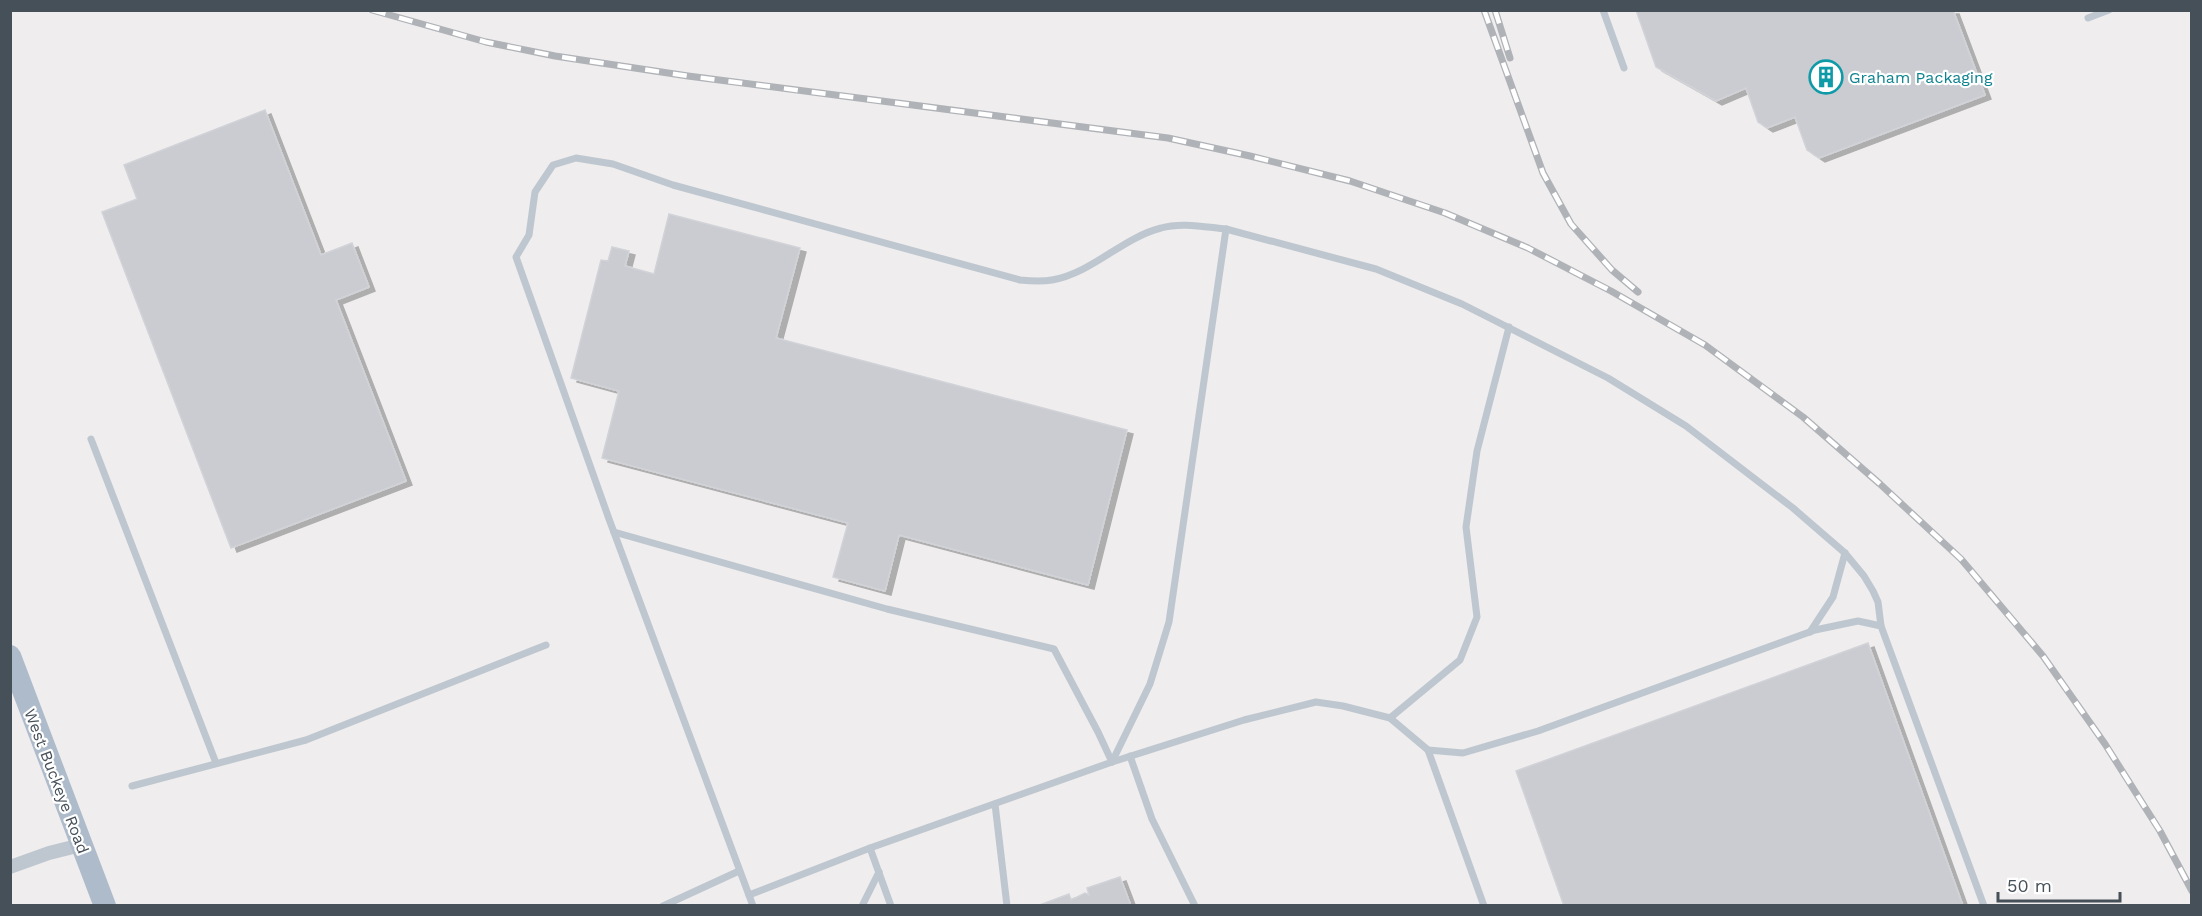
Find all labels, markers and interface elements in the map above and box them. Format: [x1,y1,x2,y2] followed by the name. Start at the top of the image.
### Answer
[1808,59,1844,95] building icon: Graham Packaging
[1849,68,1993,87] place label: Graham Packaging
[20,706,93,856] street label: West Buckeye Road
[1998,865,2120,903] scale bar
[2007,875,2052,896] text: 50 m

